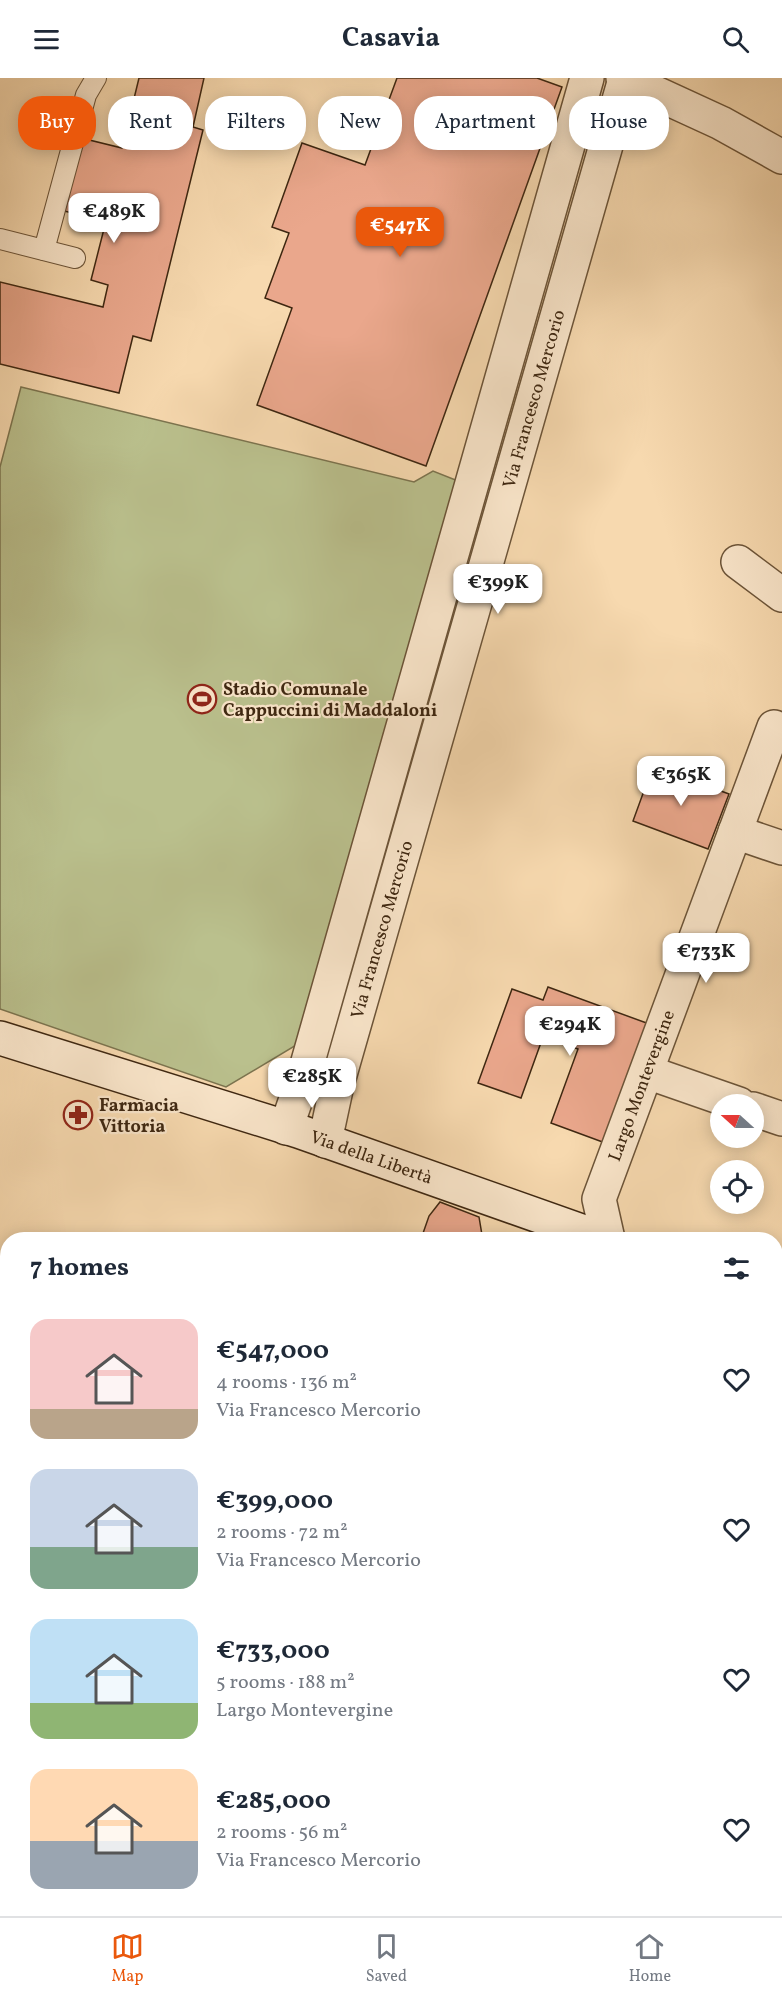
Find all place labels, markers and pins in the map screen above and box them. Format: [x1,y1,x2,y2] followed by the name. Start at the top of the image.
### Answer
[72,193,156,244] pin: €489K
[358,207,442,258] pin: €547K
[456,564,540,615] pin: €399K
[223,678,437,724] place label: Stadio Comunale Cappuccini di Maddaloni
[186,683,218,715] sports icon: Stadio Comunale Cappuccini di Maddaloni
[639,756,723,807] pin: €365K
[664,933,748,984] pin: €733K
[528,1006,612,1057] pin: €294K
[270,1058,354,1109] pin: €285K
[99,1094,179,1140] place label: Farmacia Vittoria
[62,1099,94,1131] pharmacy icon: Farmacia Vittoria

